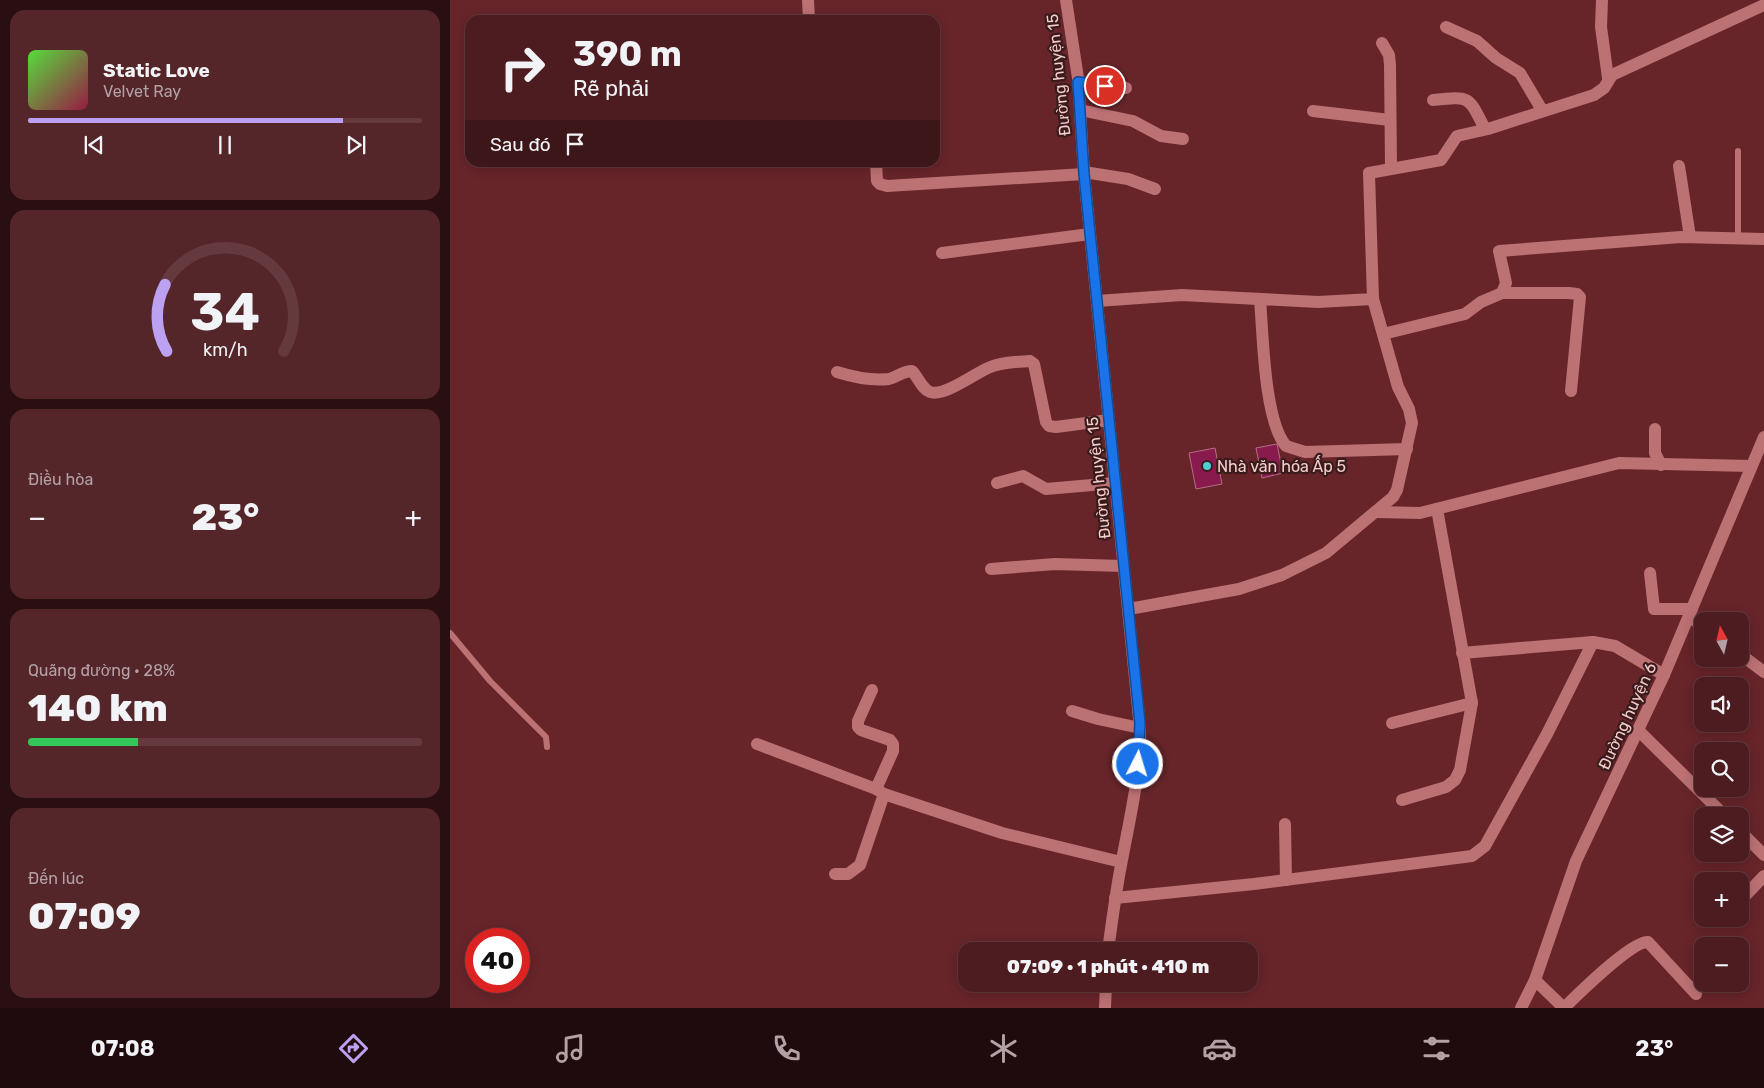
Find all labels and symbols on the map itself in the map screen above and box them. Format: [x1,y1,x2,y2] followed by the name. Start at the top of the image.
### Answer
[1043,13,1074,137] street label: Đường huyện 15
[1084,65,1126,107] pin
[1083,416,1114,540] street label: Đường huyện 15
[1217,455,1346,476] place label: Nhà văn hóa Ấp 5
[1201,460,1213,472] marker: Nhà văn hóa Ấp 5
[1694,612,1749,668] north arrow
[1594,659,1661,773] street label: Đường huyện 6
[1111,737,1163,789] position arrow
[465,928,530,993] speed limit sign: 40

